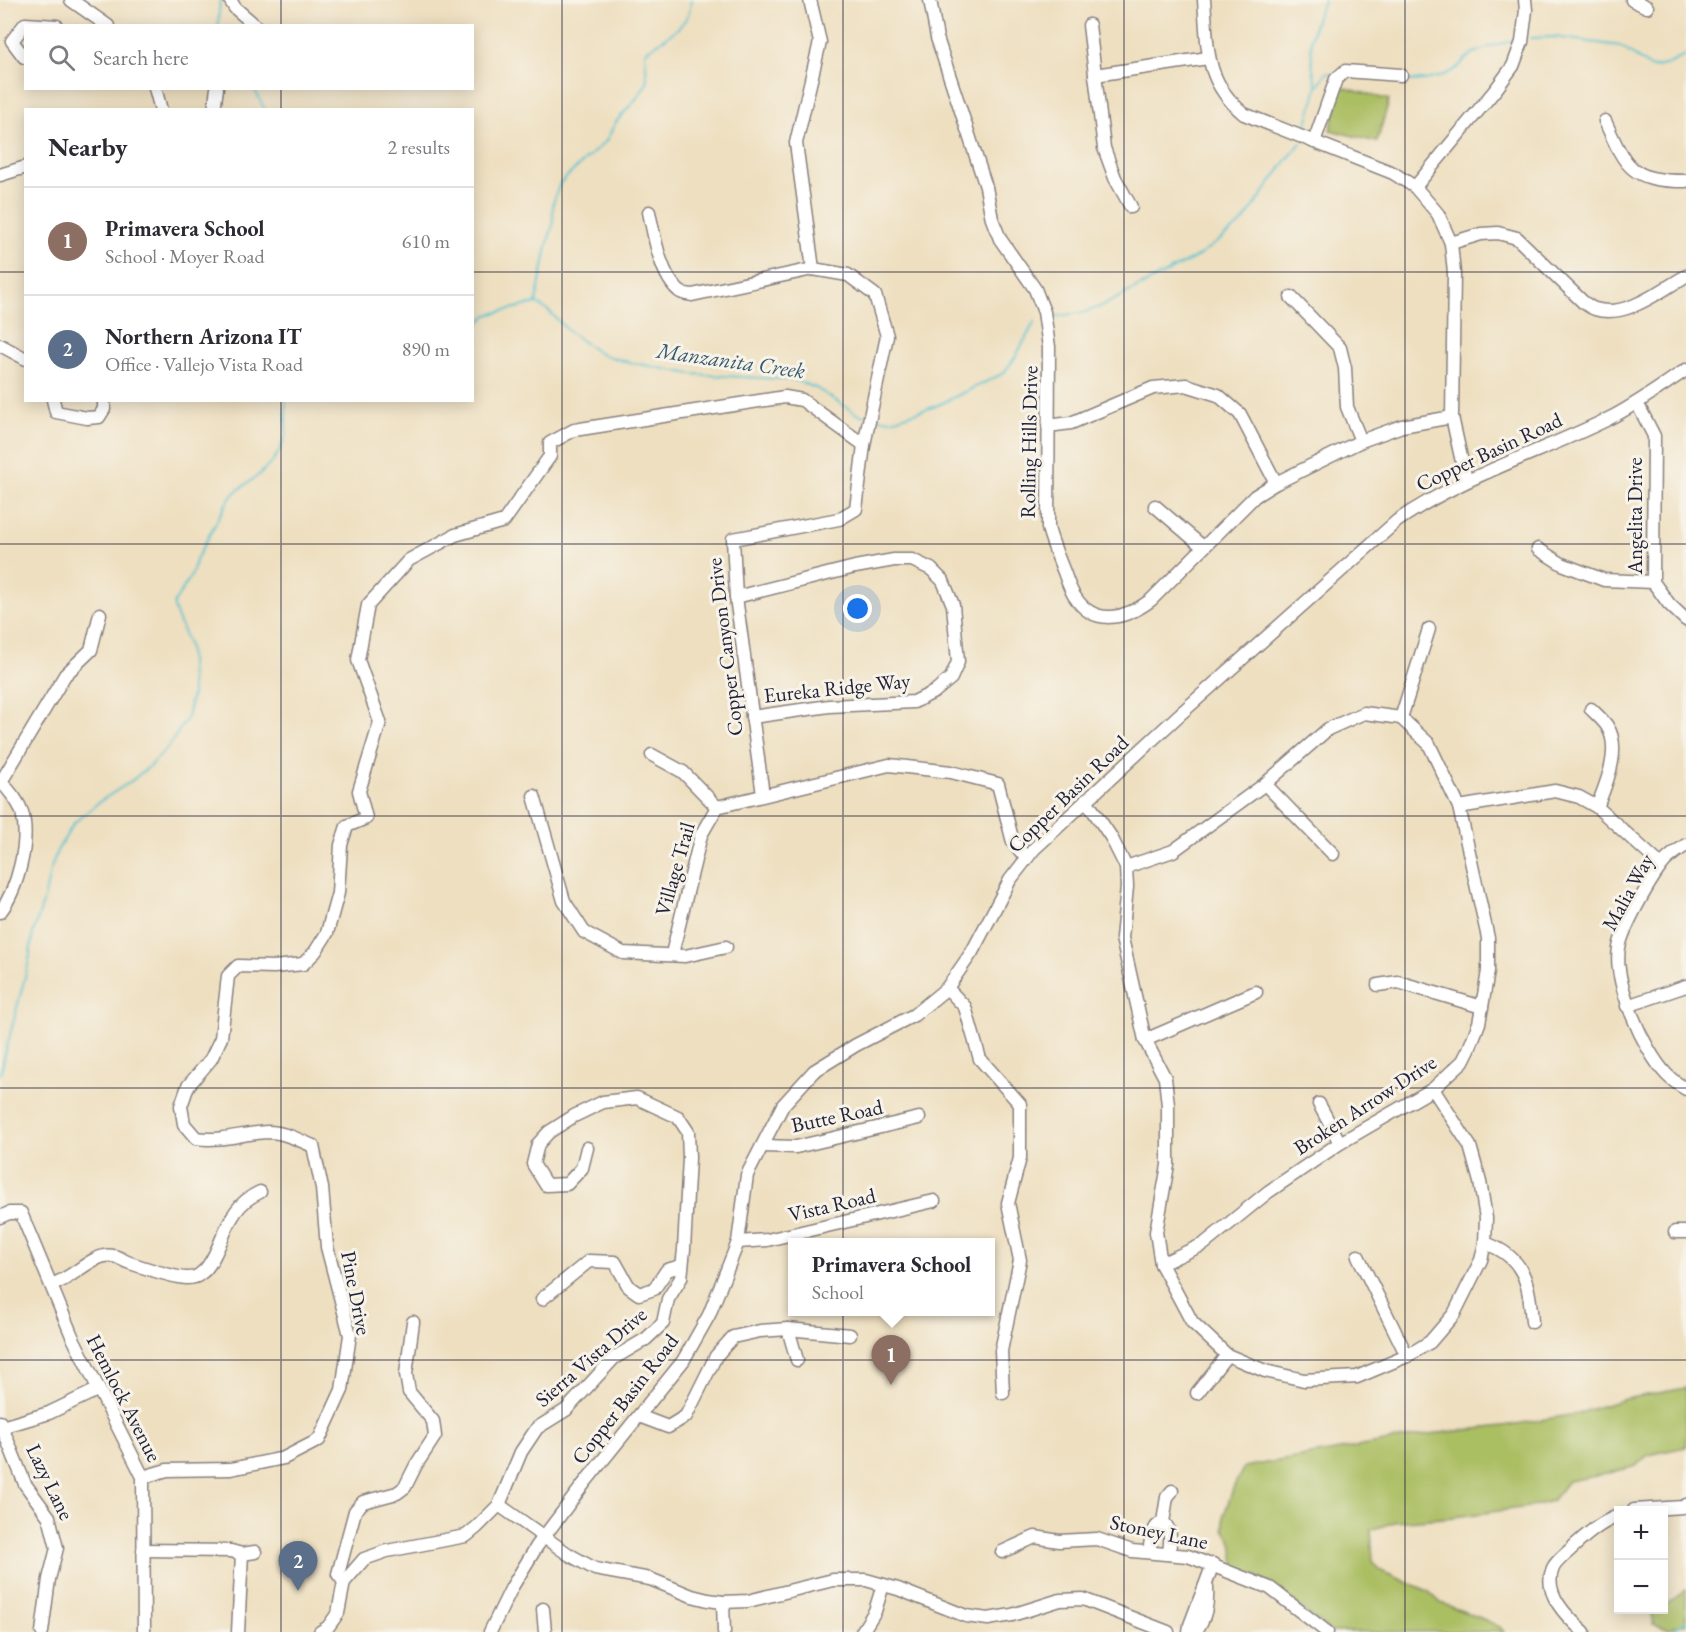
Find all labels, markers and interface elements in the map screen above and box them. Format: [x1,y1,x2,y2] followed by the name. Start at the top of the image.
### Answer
[24,24,474,90] search box
[45,41,78,74] icon: search
[93,43,188,72] text: Search here
[48,130,128,164] text: Nearby
[387,134,450,160] text: 2 results
[105,214,265,243] text: Primavera School
[62,228,73,254] text: 1
[402,228,450,254] text: 610 m
[105,243,265,269] text: School · Moyer Road
[105,322,302,351] text: Northern Arizona IT
[653,335,807,385] water label: Manzanita Creek
[62,336,73,362] text: 2
[402,336,450,362] text: 890 m
[105,351,303,377] text: Office · Vallejo Vista Road
[1014,365,1043,519] street label: Rolling Hills Drive
[1411,406,1567,497] street label: Copper Basin Road
[1621,457,1648,576] street label: Angelita Drive
[700,556,749,738] street label: Copper Canyon Drive
[843,594,872,623] your location
[762,666,912,709] street label: Eureka Ridge Way
[1001,729,1134,858] street label: Copper Basin Road
[648,819,701,919] street label: Village Trail
[1595,848,1660,935] street label: Malia Way
[1288,1048,1441,1161] street label: Broken Arrow Drive
[789,1093,886,1138] street label: Butte Road
[786,1181,879,1228] street label: Vista Road
[788,1238,995,1316] popup
[335,1249,378,1337] street label: Pine Drive
[812,1250,971,1279] text: Primavera School
[812,1279,864,1305] text: School
[529,1301,652,1413] street label: Sierra Vista Drive
[565,1328,684,1469] street label: Copper Basin Road
[81,1329,168,1466] street label: Hemlock Avenue
[872,1336,910,1385] pin: 1
[20,1439,80,1524] street label: Lazy Lane
[1614,1506,1668,1614] map controls
[1614,1506,1668,1560] button: +
[1108,1508,1211,1555] street label: Stoney Lane
[278,1542,318,1591] pin: 2
[1614,1560,1668,1614] button: −

